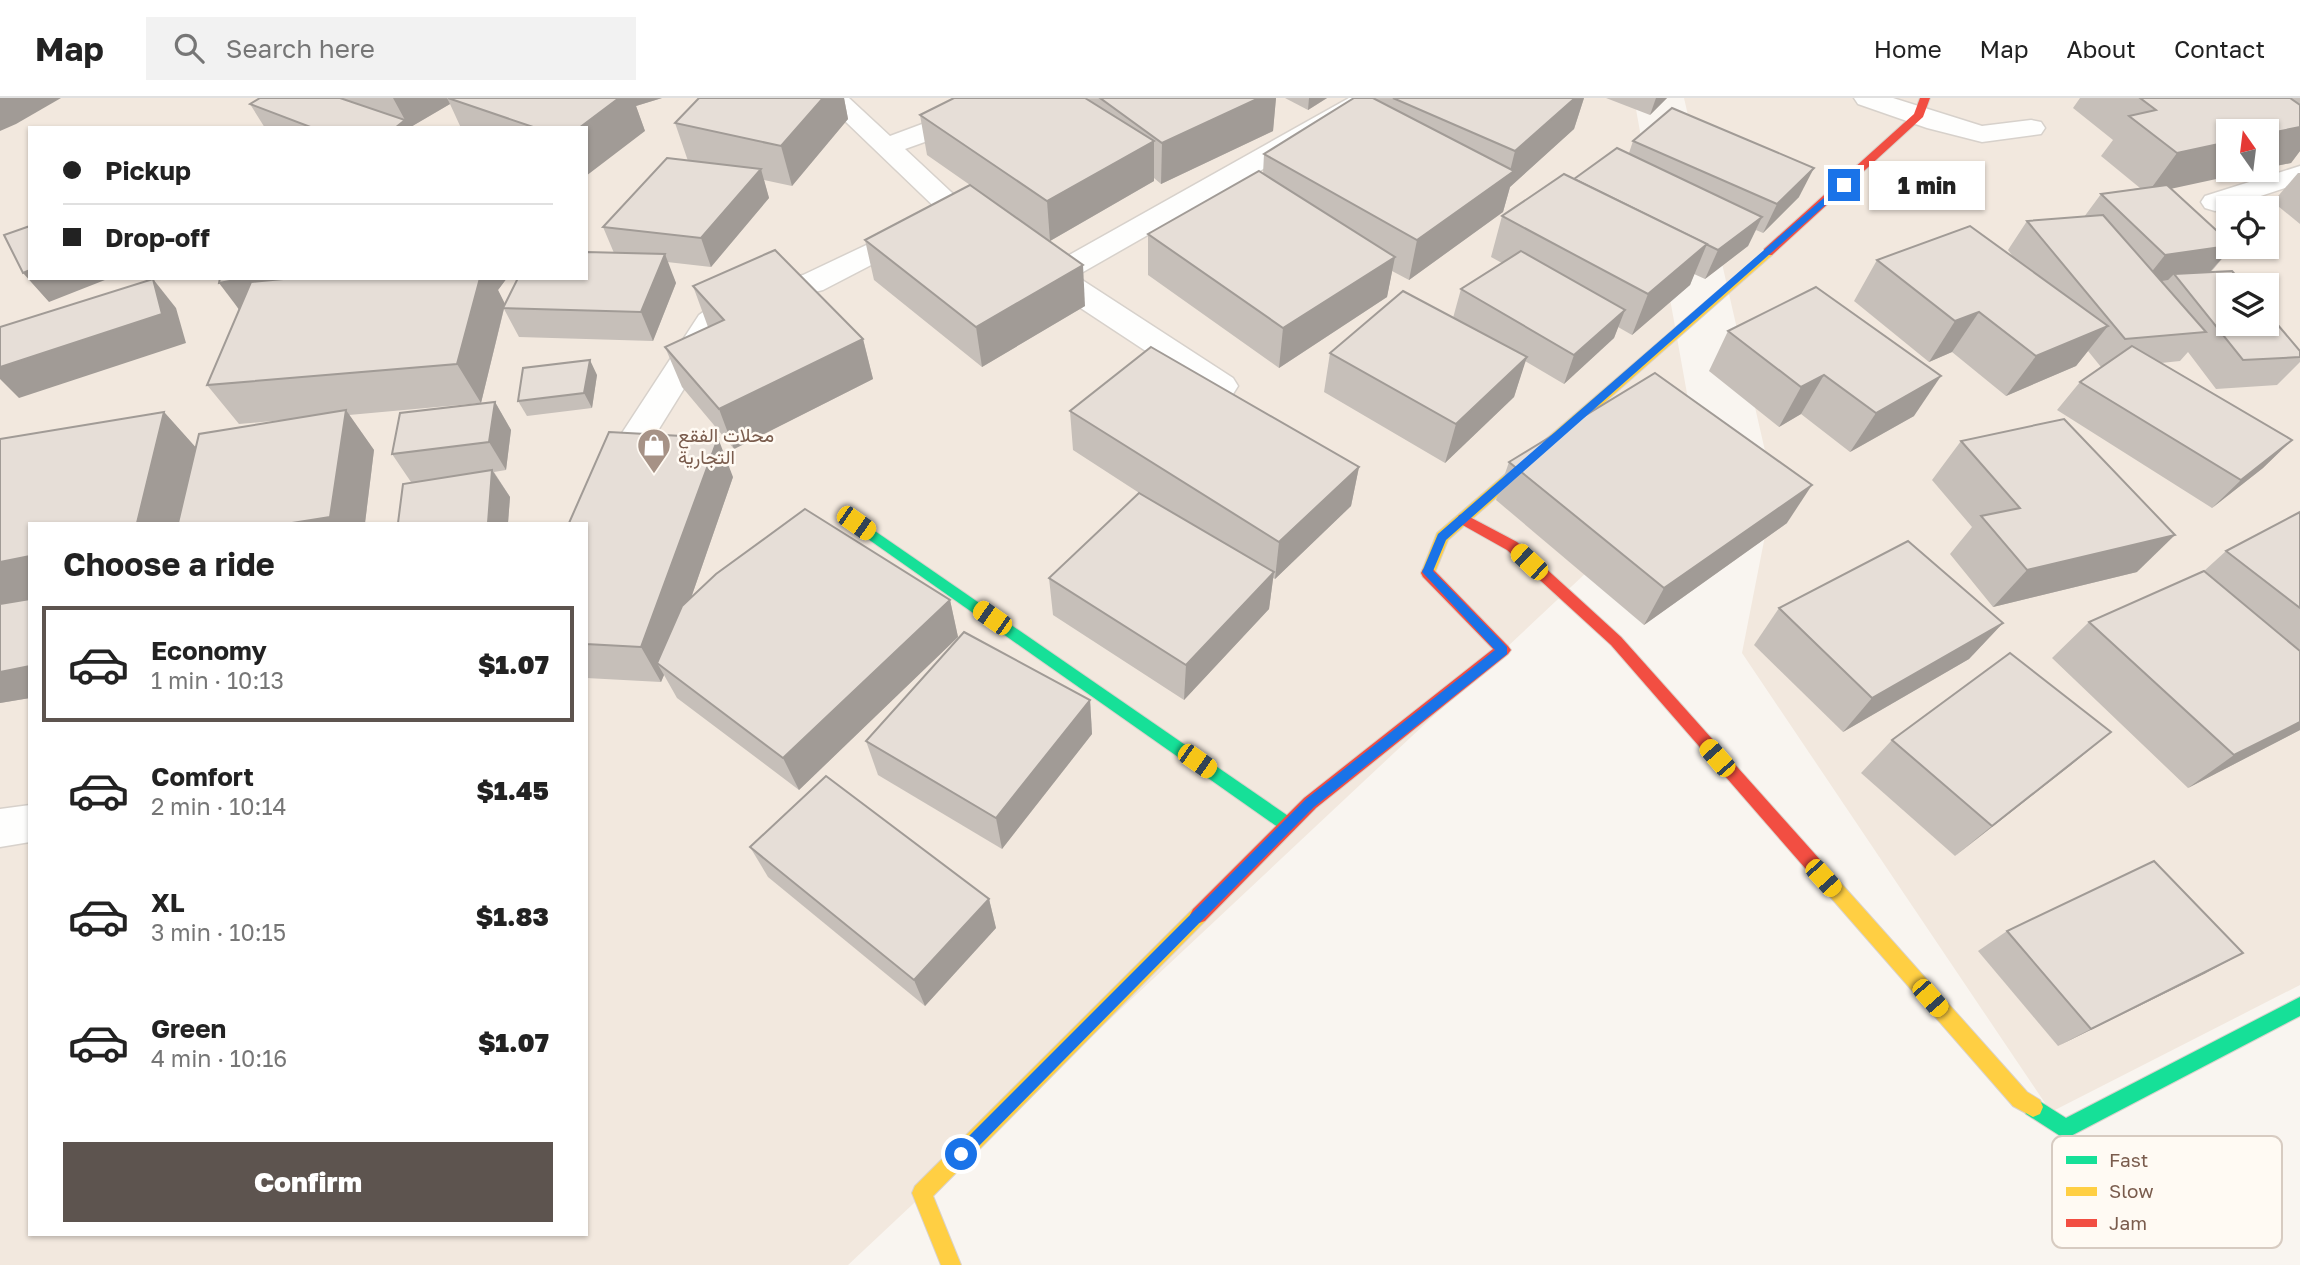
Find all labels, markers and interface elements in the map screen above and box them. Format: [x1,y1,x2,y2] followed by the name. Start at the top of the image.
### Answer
[146,17,636,80] search box
[35,29,104,68] text: Map
[170,29,208,67] icon: search
[226,33,375,64] text: Search here
[1874,34,1942,63] text: Home
[1980,34,2029,63] text: Map
[2067,34,2136,63] text: About
[2174,34,2265,63] text: Contact
[2216,119,2278,182] north arrow
[2216,119,2279,336] map controls
[105,155,191,186] text: Pickup
[1868,160,1984,210] callout: 1 min
[1828,169,1860,201] route end
[1898,171,1956,199] text: 1 min
[2216,196,2279,259] button: locate
[105,222,210,253] text: Drop-off
[2216,273,2279,336] button: layers
[678,423,774,469] place label: محلات الفقع التجارية
[635,426,673,475] shop icon: محلات الفقع التجارية
[833,502,880,544] car
[1507,540,1552,584] car
[63,545,275,583] text: Choose a ride
[969,597,1016,639] car
[67,633,130,696] icon: car
[151,635,267,666] text: Economy
[478,649,549,680] text: $1.07
[151,666,284,694] text: 1 min · 10:13
[1696,735,1739,781] car
[1174,740,1221,782] car
[67,759,130,822] icon: car
[151,761,254,792] text: Comfort
[476,775,549,806] text: $1.45
[151,792,287,820] text: 2 min · 10:14
[1802,855,1845,901] car
[67,885,130,948] icon: car
[151,887,185,918] text: XL
[476,901,549,932] text: $1.83
[151,918,286,946] text: 3 min · 10:15
[1909,975,1952,1021] car
[67,1011,130,1074] icon: car
[151,1013,226,1044] text: Green
[478,1027,549,1058] text: $1.07
[151,1044,287,1072] text: 4 min · 10:16
[2052,1136,2282,1248] legend
[945,1138,977,1170] route start
[63,1142,553,1222] button: Confirm
[2109,1148,2148,1171] text: Fast
[2109,1179,2154,1202] text: Slow
[2109,1211,2147,1234] text: Jam

